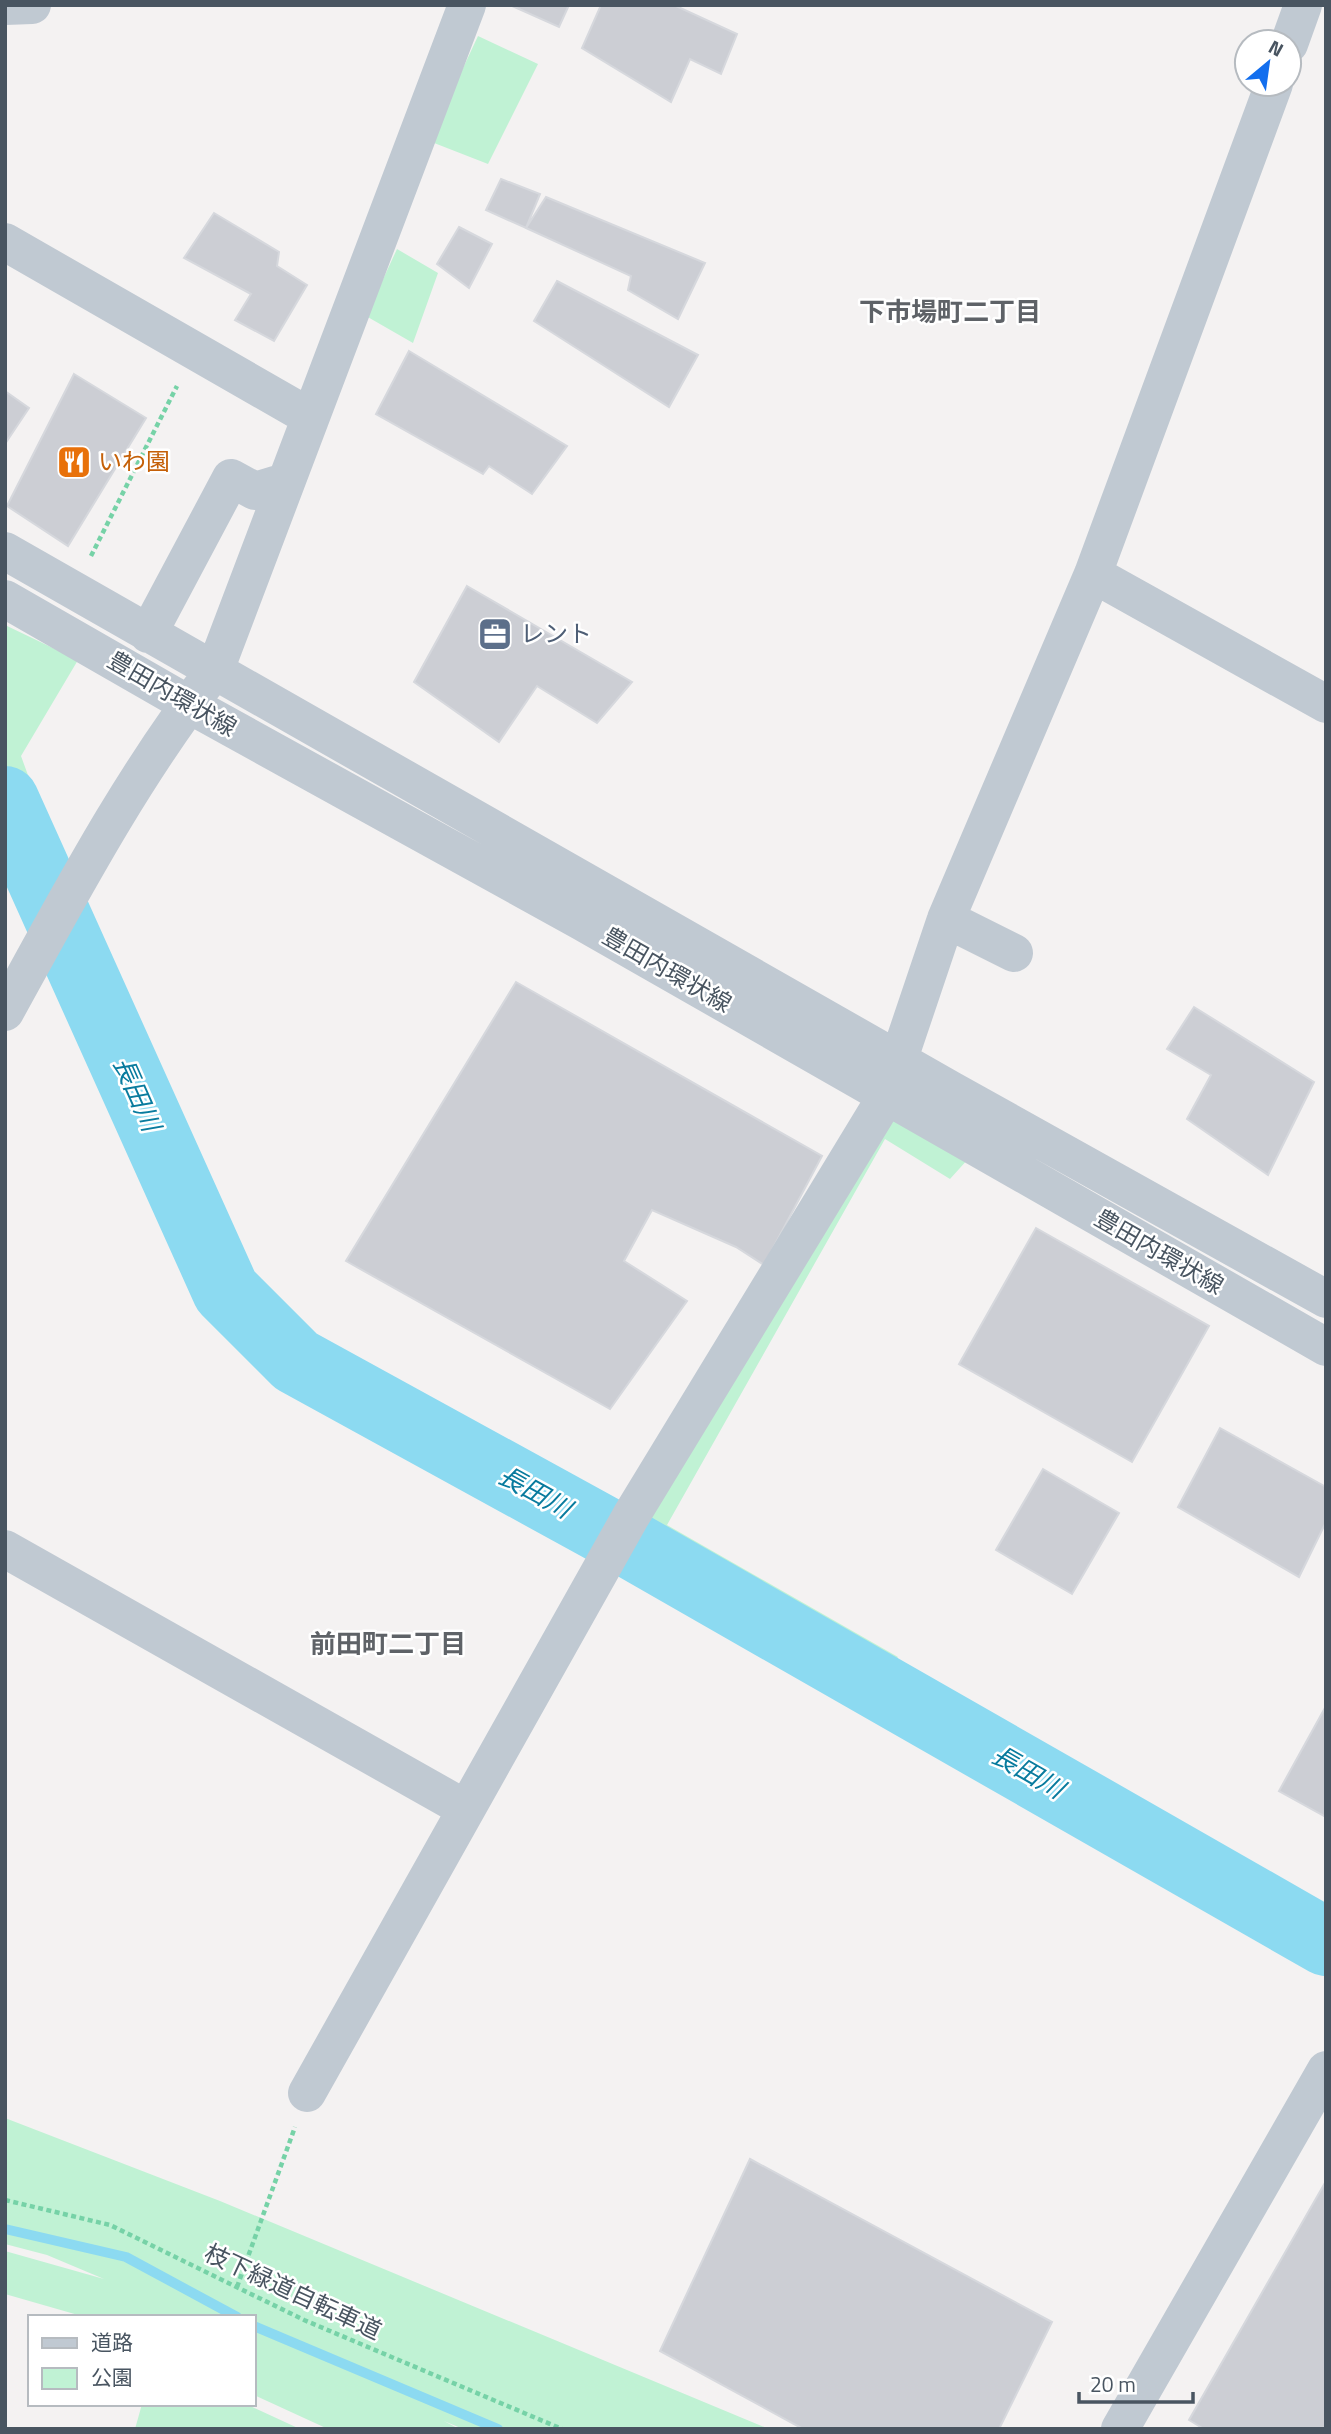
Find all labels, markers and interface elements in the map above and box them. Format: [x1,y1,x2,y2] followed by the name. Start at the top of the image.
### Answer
[1233,28,1303,98] north arrow
[1264,32,1289,64] text: N
[859,292,1041,331] district label: 下市場町二丁目
[55,443,93,481] restaurant icon: いわ園
[98,443,170,479] place label: いわ園
[476,615,514,653] office icon: レント
[520,615,592,651] place label: レント
[101,642,244,745] street label: 豊田内環状線
[596,918,739,1021] street label: 豊田内環状線
[104,1050,172,1140] water label: 長田川
[1088,1200,1231,1303] street label: 豊田内環状線
[492,1456,581,1529] water label: 長田川
[310,1624,466,1663] district label: 前田町二丁目
[985,1735,1074,1809] water label: 長田川
[199,2234,388,2348] street label: 枝下緑道自転車道
[28,2315,256,2406] legend
[91,2326,133,2358] text: 道路
[1079,2360,1193,2404] scale bar
[91,2361,133,2393] text: 公園
[1090,2368,1136,2400] text: 20 m

